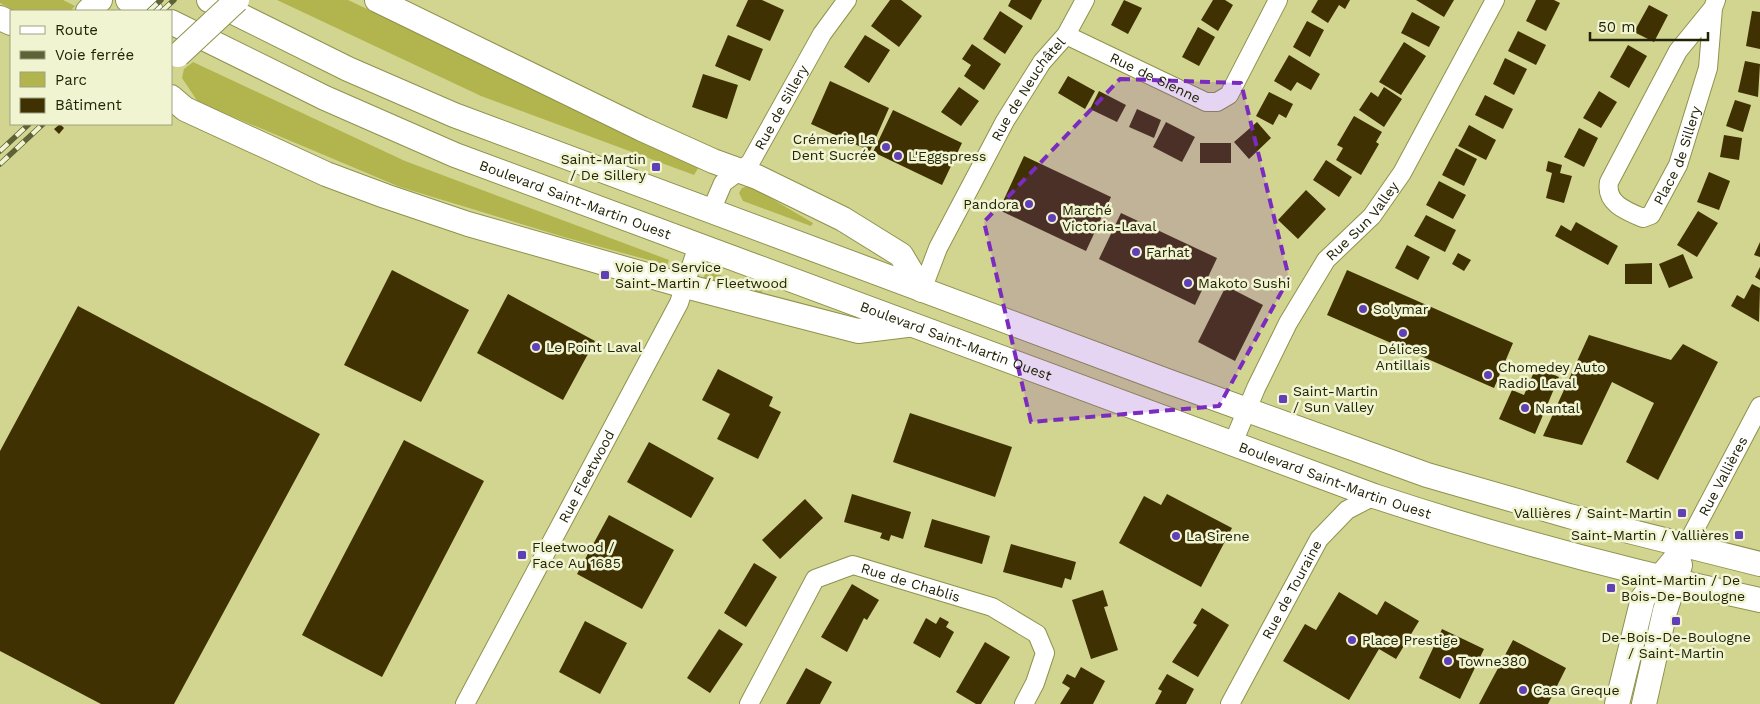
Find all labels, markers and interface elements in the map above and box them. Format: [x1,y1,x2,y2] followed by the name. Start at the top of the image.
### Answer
[10,10,172,125] legend
[1590,10,1708,42] scale bar
[1598,18,1635,36] text: 50 m
[55,21,98,39] text: Route
[988,33,1069,144] street label: Rue de Neuchâtel
[55,46,134,64] text: Voie ferrée
[1107,49,1203,106] street label: Rue de Sienne
[751,61,812,152] street label: Rue de Sillery
[55,71,87,89] text: Parc
[55,96,122,114] text: Bâtiment
[1650,103,1704,207] street label: Place de Sillery
[792,131,876,163] place label: Crémerie La Dent Sucrée
[880,141,892,153] marker: Crémerie La Dent Sucrée
[908,148,986,164] place label: L'Eggspress
[892,150,904,162] marker: L'Eggspress
[561,151,647,183] place label: Saint-Martin / De Sillery
[477,157,673,243] street label: Boulevard Saint-Martin Ouest
[650,161,662,173] marker: Saint-Martin / De Sillery
[1323,178,1402,264] street label: Rue Sun Valley
[963,196,1019,212] place label: Pandora
[1023,198,1035,210] marker: Pandora
[1062,202,1157,234] place label: Marché Victoria-Laval
[1046,212,1058,224] marker: Marché Victoria-Laval
[1146,244,1190,260] place label: Farhat
[1130,246,1142,258] marker: Farhat
[615,259,788,291] place label: Voie De Service Saint-Martin / Fleetwood
[599,269,611,281] marker: Voie De Service Saint-Martin / Fleetwood
[1198,275,1290,291] place label: Makoto Sushi
[1182,277,1194,289] marker: Makoto Sushi
[858,298,1054,384] street label: Boulevard Saint-Martin Ouest
[1373,301,1429,317] place label: Solymar
[1357,303,1369,315] marker: Solymar
[1397,327,1409,339] marker: Délices Antillais
[546,339,643,355] place label: Le Point Laval
[530,341,542,353] marker: Le Point Laval
[1376,341,1431,373] place label: Délices Antillais
[1498,359,1606,391] place label: Chomedey Auto Radio Laval
[1482,369,1494,381] marker: Chomedey Auto Radio Laval
[1293,383,1378,415] place label: Saint-Martin / Sun Valley
[1277,393,1289,405] marker: Saint-Martin / Sun Valley
[1535,400,1580,416] place label: Nantal
[1519,402,1531,414] marker: Nantal
[555,427,618,525] street label: Rue Fleetwood
[1695,434,1750,519] street label: Rue Vallières
[1237,439,1433,522] street label: Boulevard Saint-Martin Ouest
[1514,505,1672,521] place label: Vallières / Saint-Martin
[1676,507,1688,519] marker: Vallières / Saint-Martin
[1571,527,1729,543] place label: Saint-Martin / Vallières
[1186,528,1250,544] place label: La Sirene
[1733,529,1745,541] marker: Saint-Martin / Vallières
[1170,530,1182,542] marker: La Sirene
[1259,537,1325,642] street label: Rue de Touraine
[532,539,621,571] place label: Fleetwood / Face Au 1685
[516,549,528,561] marker: Fleetwood / Face Au 1685
[859,560,962,605] street label: Rue de Chablis
[1621,572,1745,604] place label: Saint-Martin / De Bois-De-Boulogne
[1605,582,1617,594] marker: Saint-Martin / De Bois-De-Boulogne
[1670,615,1682,627] marker: De-Bois-De-Boulogne / Saint-Martin
[1601,629,1751,661] place label: De-Bois-De-Boulogne / Saint-Martin
[1362,632,1458,648] place label: Place Prestige
[1346,634,1358,646] marker: Place Prestige
[1458,653,1527,669] place label: Towne380
[1442,655,1454,667] marker: Towne380
[1533,682,1619,698] place label: Casa Greque
[1517,684,1529,696] marker: Casa Greque

